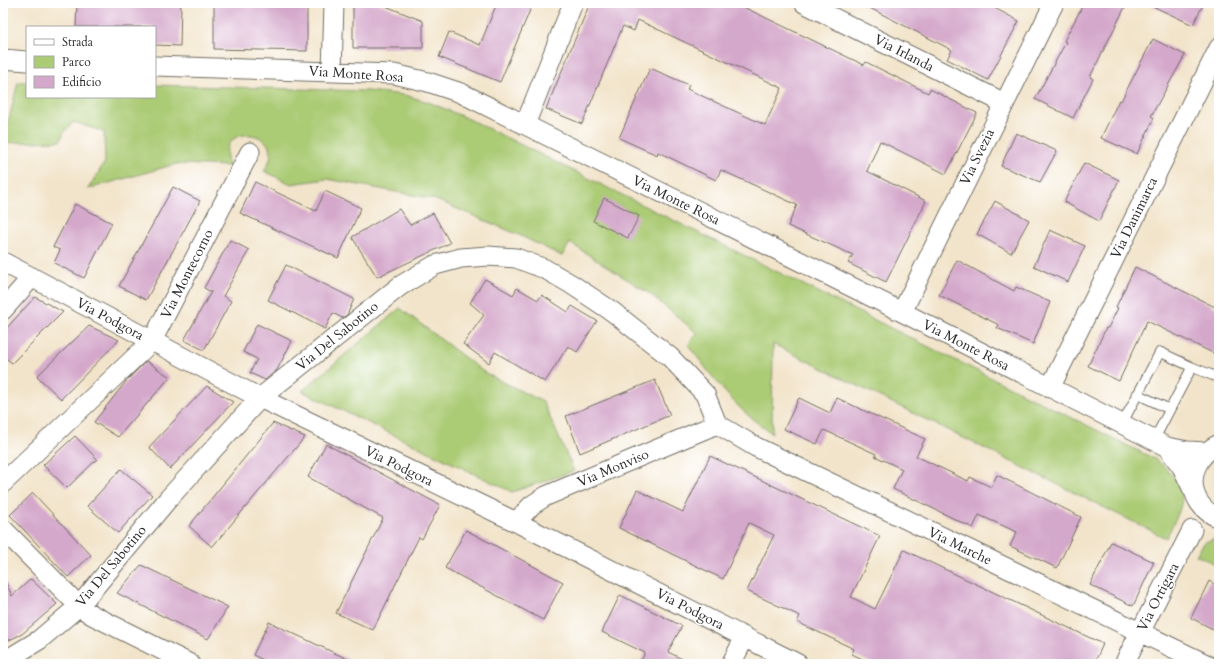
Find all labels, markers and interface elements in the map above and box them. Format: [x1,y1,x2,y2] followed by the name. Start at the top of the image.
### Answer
[26,26,156,98] legend
[871,30,937,76] street label: Via Irlanda
[62,34,94,50] text: Strada
[62,54,91,70] text: Parco
[308,61,404,87] street label: Via Monte Rosa
[62,74,102,90] text: Edificio
[955,126,999,188] street label: Via Svezia
[629,171,723,229] street label: Via Monte Rosa
[1106,174,1162,262] street label: Via Danimarca
[156,226,218,322] street label: Via Montecorno
[73,293,147,345] street label: Via Podgora
[292,297,383,375] street label: Via Del Sabotino
[919,315,1013,375] street label: Via Monte Rosa
[362,441,436,491] street label: Via Podgora
[574,444,652,492] street label: Via Monviso
[71,521,151,611] street label: Via Del Sabotino
[925,522,995,570] street label: Via Marche
[1133,559,1183,635] street label: Via Ortigara
[653,584,727,634] street label: Via Podgora

